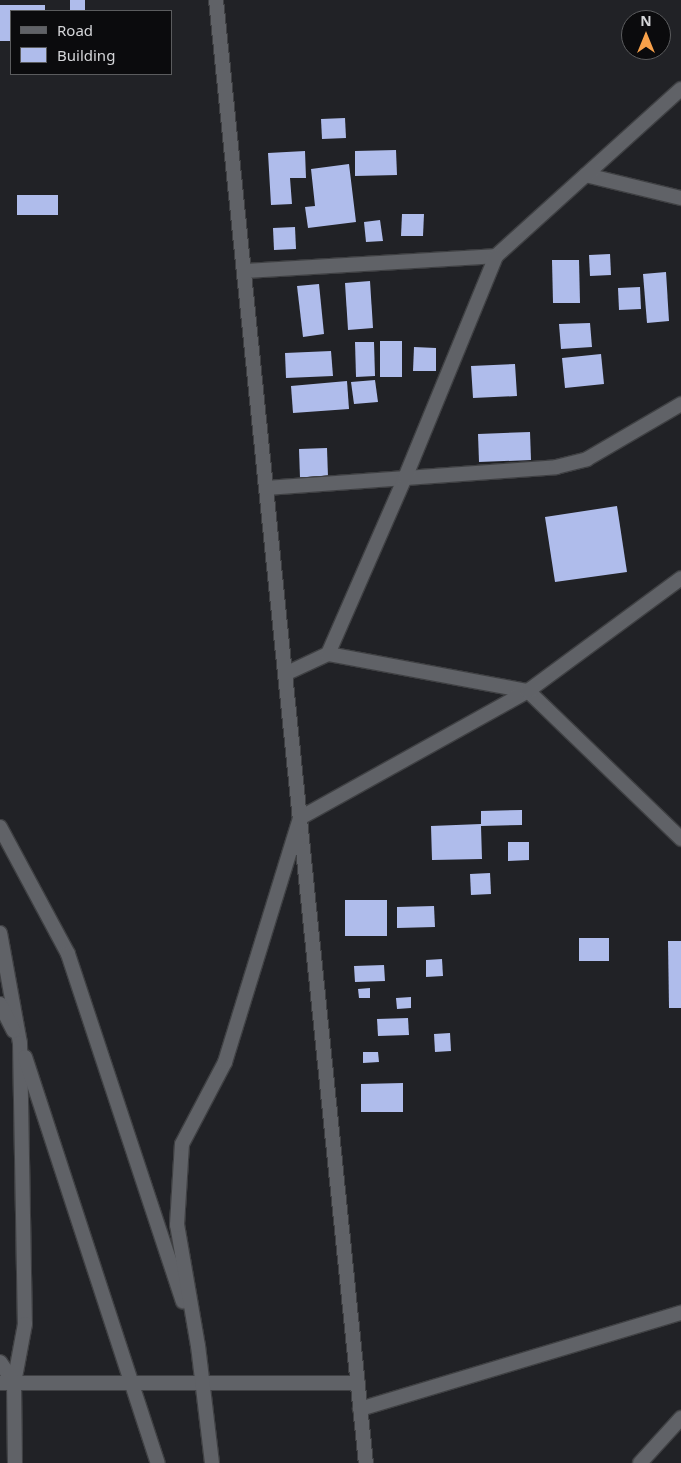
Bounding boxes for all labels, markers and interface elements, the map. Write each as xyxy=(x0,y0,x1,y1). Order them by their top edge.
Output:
legend xyxy=(10,10,172,75)
north arrow xyxy=(621,10,671,60)
text: N xyxy=(640,11,652,30)
text: Road xyxy=(57,20,93,40)
text: Building xyxy=(57,45,115,65)

